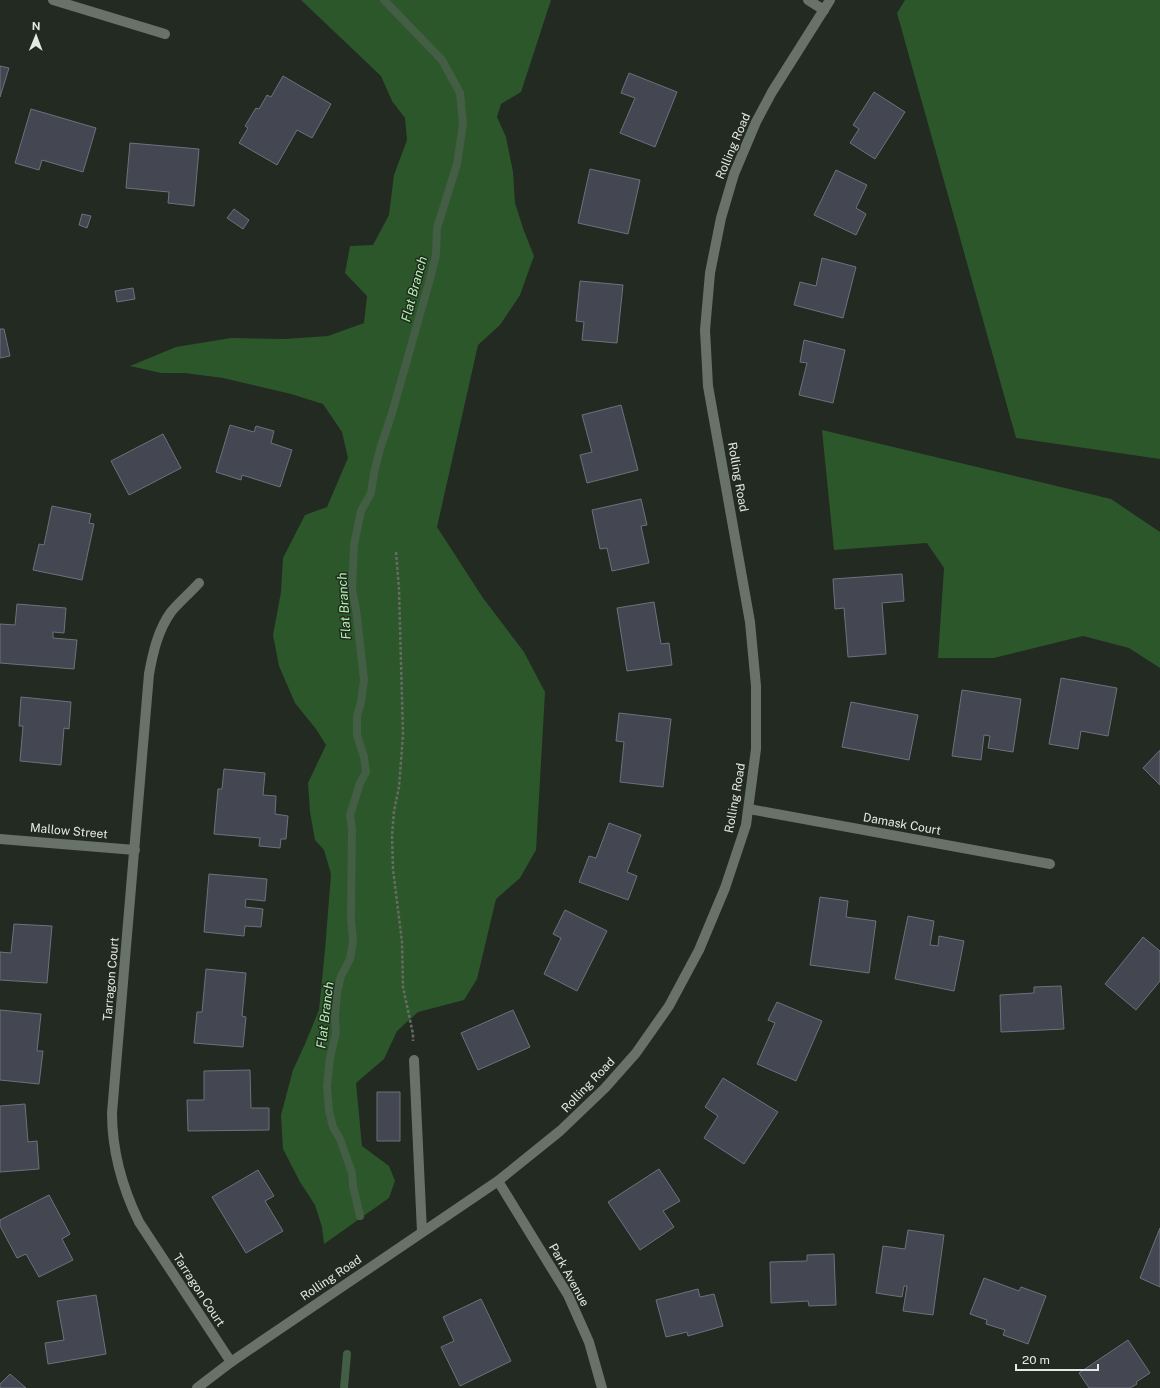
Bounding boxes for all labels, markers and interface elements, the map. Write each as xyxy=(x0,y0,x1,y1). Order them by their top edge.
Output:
north arrow xyxy=(16,16,56,56)
text: N xyxy=(32,20,41,32)
street label: Rolling Road xyxy=(713,111,753,181)
water label: Flat Branch xyxy=(398,255,430,323)
street label: Rolling Road xyxy=(725,441,751,513)
water label: Flat Branch xyxy=(334,572,354,640)
street label: Rolling Road xyxy=(722,762,748,834)
street label: Damask Court xyxy=(862,810,942,838)
street label: Mallow Street xyxy=(30,821,109,841)
street label: Tarragon Court xyxy=(100,936,122,1021)
water label: Flat Branch xyxy=(313,981,337,1049)
street label: Rolling Road xyxy=(558,1055,618,1115)
street label: Park Avenue xyxy=(546,1241,592,1309)
street label: Tarragon Court xyxy=(170,1251,228,1329)
street label: Rolling Road xyxy=(298,1252,364,1304)
scale bar xyxy=(1016,1346,1098,1372)
text: 20 m xyxy=(1022,1353,1050,1367)

